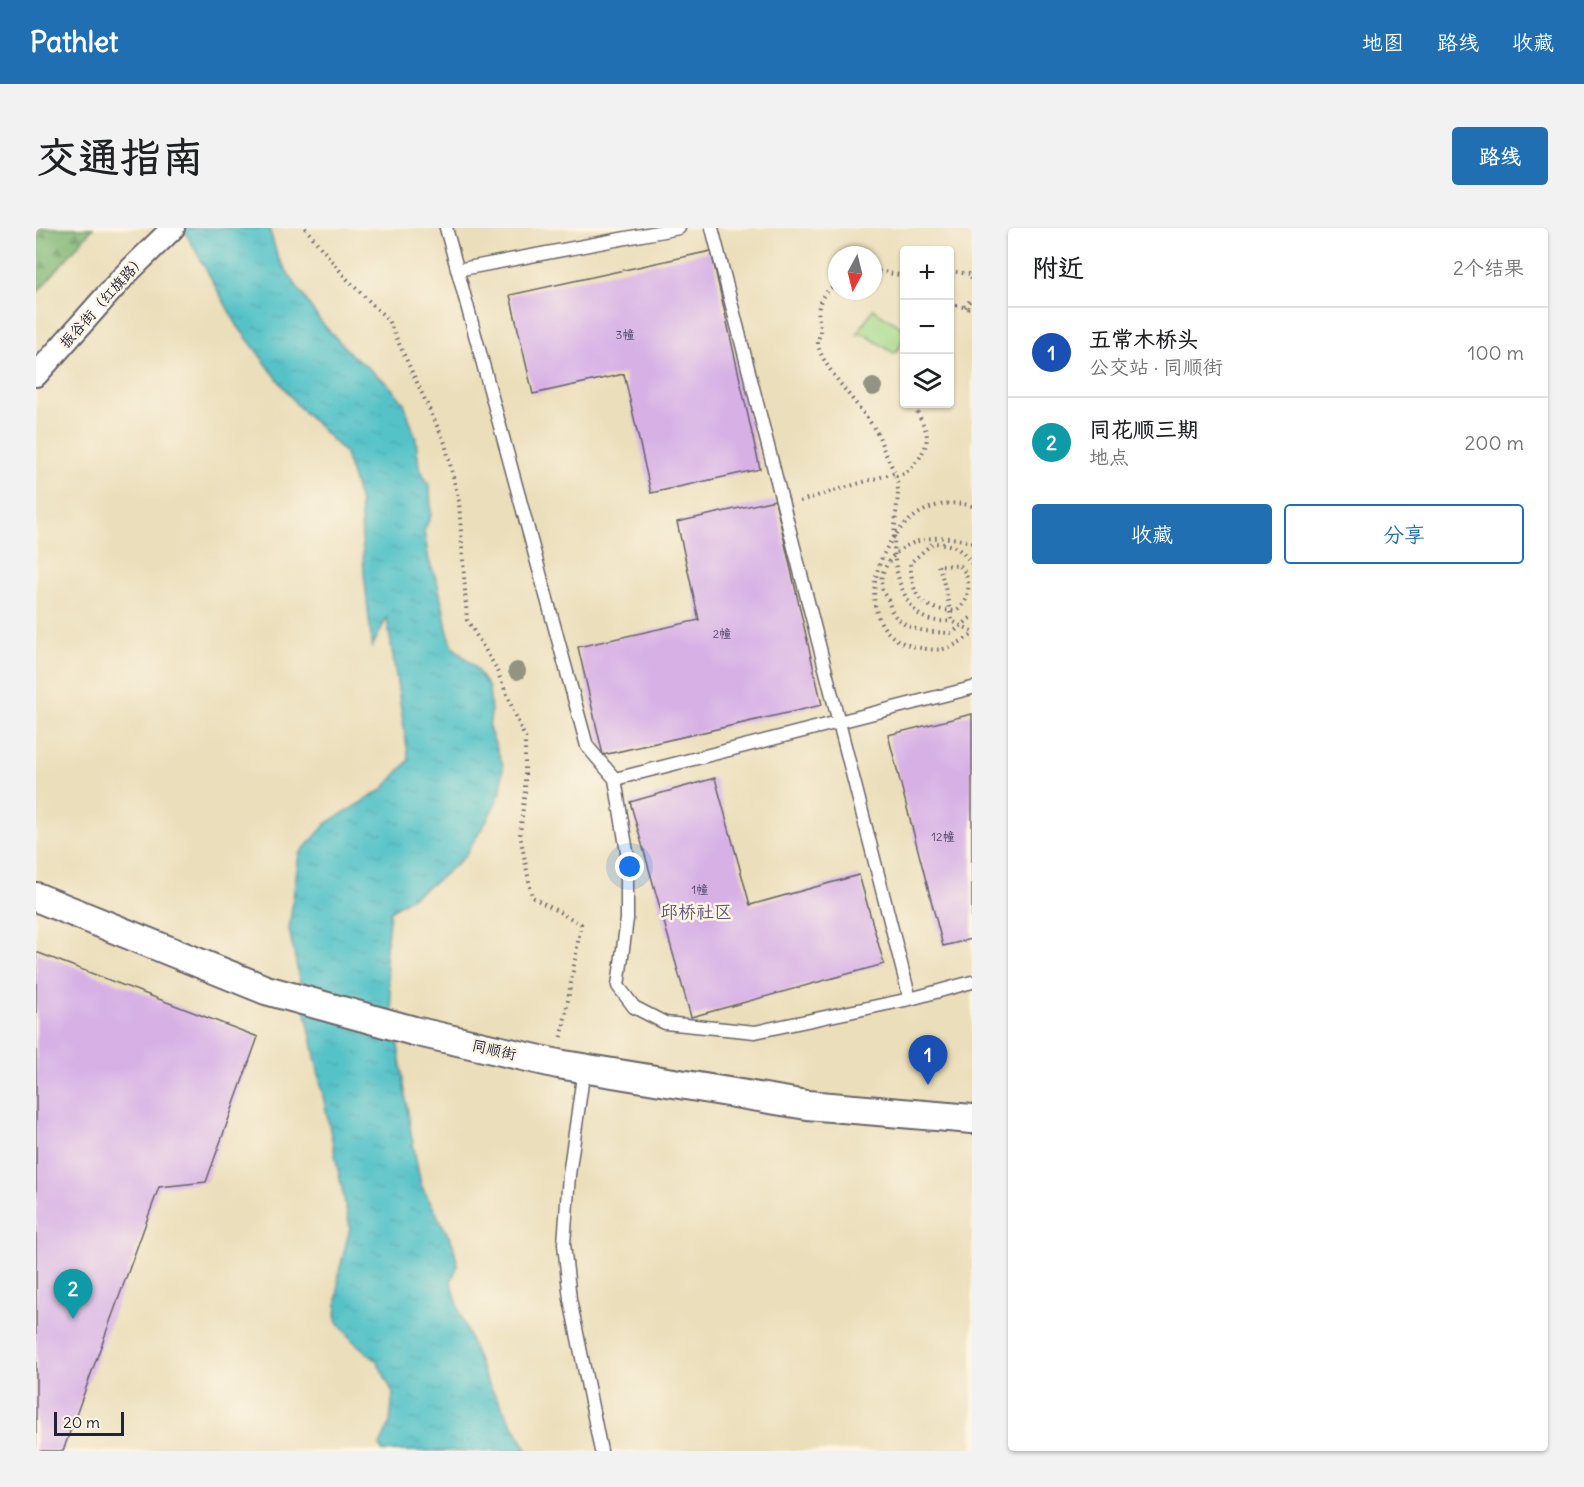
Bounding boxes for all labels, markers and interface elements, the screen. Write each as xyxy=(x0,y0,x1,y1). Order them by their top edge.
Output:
text: Pathlet xyxy=(30,24,119,60)
text: 地图 xyxy=(1362,29,1404,56)
text: 路线 xyxy=(1437,29,1479,56)
text: 收藏 xyxy=(1512,29,1554,56)
button: 路线 xyxy=(1452,127,1548,185)
text: 交通指南 xyxy=(36,131,204,183)
north arrow xyxy=(828,246,882,300)
map controls xyxy=(900,246,954,408)
button: + xyxy=(900,246,954,300)
street label: 振谷街（红旗路） xyxy=(55,250,150,352)
text: 附近 xyxy=(1032,251,1084,284)
text: 2个结果 xyxy=(1453,255,1524,280)
button: − xyxy=(900,300,954,354)
text: 五常木桥头 xyxy=(1089,325,1199,353)
house number: 3幢 xyxy=(616,327,634,342)
text: 1 xyxy=(1048,340,1055,365)
text: 100 m xyxy=(1467,340,1524,365)
button: layers xyxy=(900,354,954,408)
text: 公交站 · 同顺街 xyxy=(1089,354,1223,379)
text: 同花顺三期 xyxy=(1089,415,1199,443)
text: 2 xyxy=(1046,430,1057,455)
text: 200 m xyxy=(1464,430,1524,455)
text: 地点 xyxy=(1089,444,1129,469)
button: 收藏 xyxy=(1032,504,1272,564)
button: 分享 xyxy=(1284,504,1524,564)
house number: 2幢 xyxy=(713,626,731,641)
house number: 12幢 xyxy=(931,829,955,844)
your location xyxy=(615,852,644,881)
house number: 1幢 xyxy=(692,882,708,897)
district label: 邱桥社区 xyxy=(660,900,732,923)
street label: 同顺街 xyxy=(470,1035,518,1064)
pin: 1 xyxy=(908,1036,948,1085)
pin: 2 xyxy=(54,1270,93,1319)
scale bar xyxy=(54,1409,124,1436)
text: 20 m xyxy=(63,1412,100,1432)

